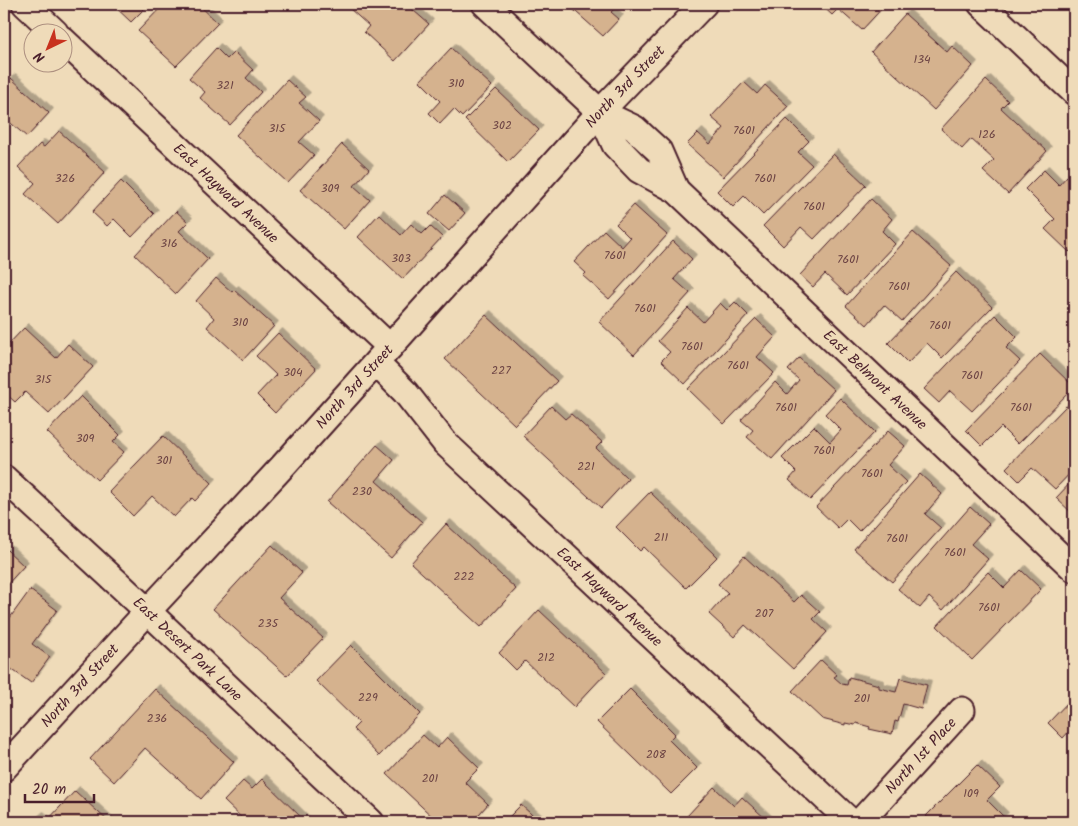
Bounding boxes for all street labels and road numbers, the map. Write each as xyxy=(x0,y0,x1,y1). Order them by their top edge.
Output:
street label: North 3rd Street xyxy=(580,40,671,134)
street label: East Hayward Avenue xyxy=(167,138,284,250)
street label: East Belmont Avenue xyxy=(817,325,932,436)
street label: North 3rd Street xyxy=(310,339,400,435)
street label: East Hayward Avenue xyxy=(550,542,668,653)
street label: East Desert Park Lane xyxy=(127,592,248,708)
street label: North 3rd Street xyxy=(35,638,126,734)
street label: North 1st Place xyxy=(880,712,963,800)

